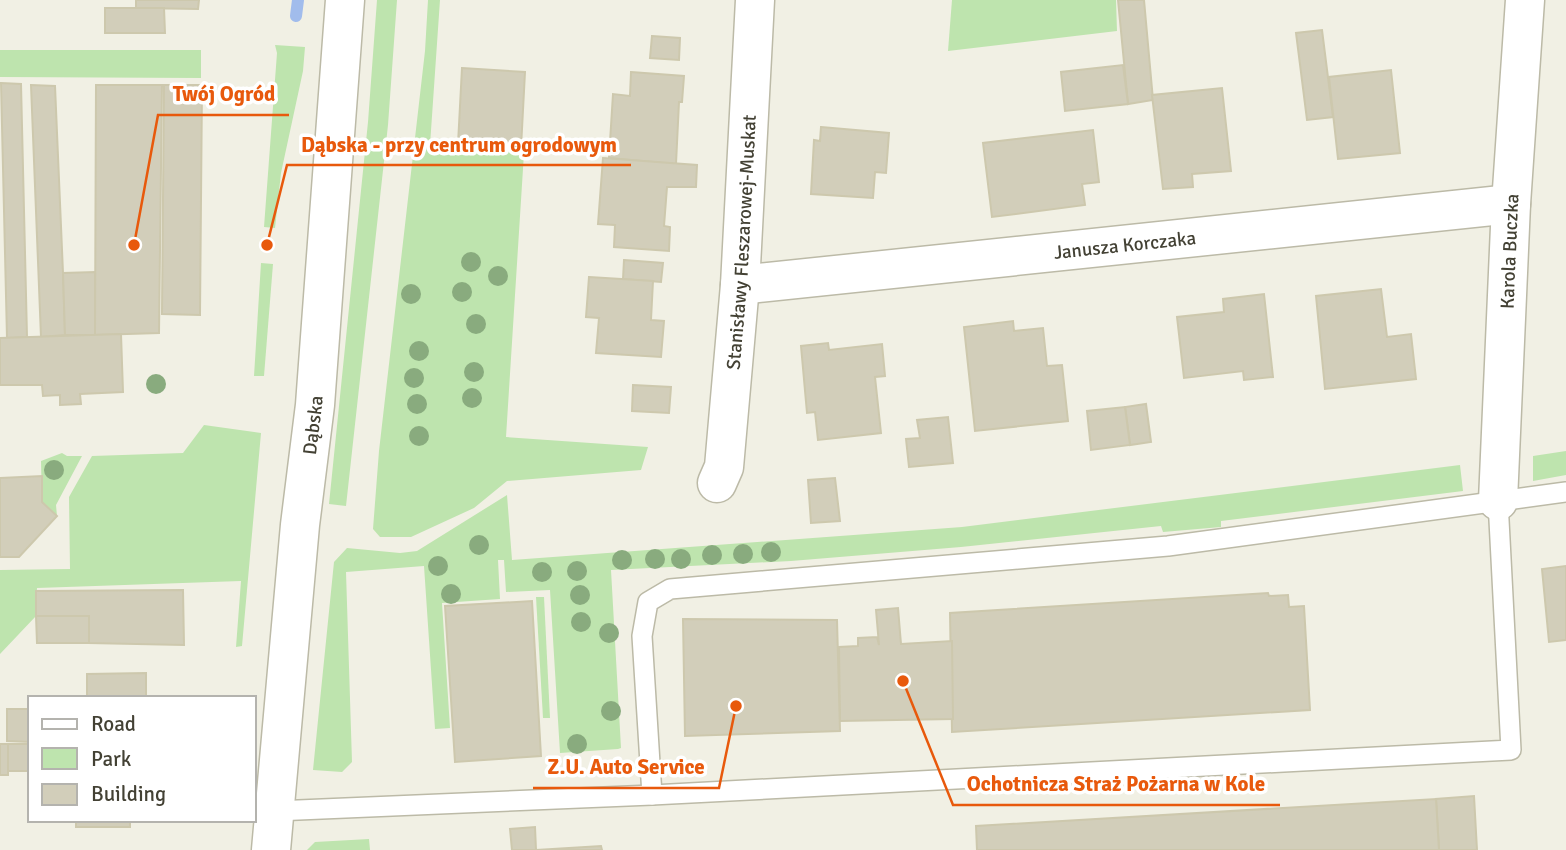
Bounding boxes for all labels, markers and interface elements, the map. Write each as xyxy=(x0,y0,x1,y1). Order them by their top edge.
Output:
callout: Twój Ogród xyxy=(158,73,289,115)
text: Twój Ogród xyxy=(173,81,275,107)
street label: Stanisławy Fleszarowej-Muskat xyxy=(722,114,762,371)
callout: Dąbska - przy centrum ogrodowym xyxy=(287,123,631,165)
text: Dąbska - przy centrum ogrodowym xyxy=(301,132,617,158)
street label: Karola Buczka xyxy=(1495,193,1525,309)
street label: Janusza Korczaka xyxy=(1053,226,1197,265)
street label: Dąbska xyxy=(298,395,329,456)
legend xyxy=(28,696,256,822)
text: Road xyxy=(91,711,136,737)
text: Park xyxy=(91,746,132,772)
callout: Z.U. Auto Service xyxy=(533,746,719,788)
text: Z.U. Auto Service xyxy=(547,754,705,780)
callout: Ochotnicza Straż Pożarna w Kole xyxy=(953,763,1280,805)
text: Ochotnicza Straż Pożarna w Kole xyxy=(967,771,1265,797)
text: Building xyxy=(91,781,166,807)

